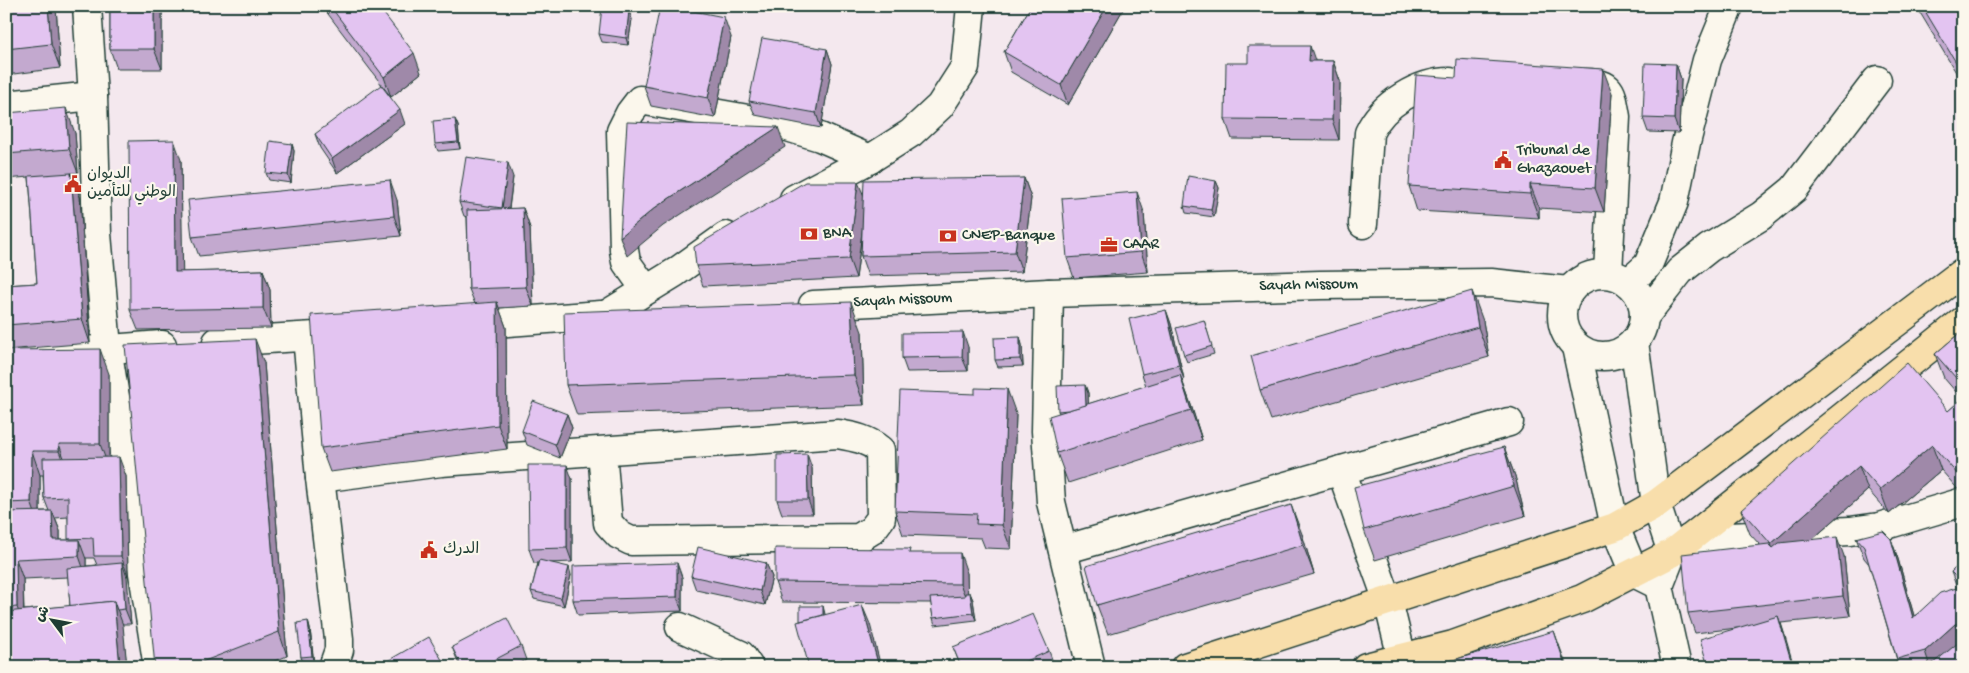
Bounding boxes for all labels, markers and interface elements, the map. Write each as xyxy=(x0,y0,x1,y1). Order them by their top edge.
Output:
place label: Tribunal de Ghazaouet xyxy=(1516,142,1593,179)
public building icon: Tribunal de Ghazaouet xyxy=(1493,150,1513,170)
place label: الديوان الوطني للتأمين xyxy=(87,166,176,205)
public building icon: الديوان الوطني للتأمين xyxy=(63,174,83,194)
bank icon: BNA xyxy=(799,224,819,244)
place label: BNA xyxy=(822,225,853,244)
bank icon: CNEP-Banque xyxy=(938,226,958,246)
place label: CNEP-Banque xyxy=(962,227,1056,246)
office icon: CAAR xyxy=(1099,235,1119,255)
place label: CAAR xyxy=(1123,236,1160,255)
street label: Sayah Missoum xyxy=(1259,275,1359,296)
street label: Sayah Missoum xyxy=(853,288,953,312)
public building icon: الدرك xyxy=(419,540,439,560)
place label: الدرك xyxy=(443,541,479,560)
north arrow xyxy=(28,596,78,646)
text: ش xyxy=(32,603,54,625)

